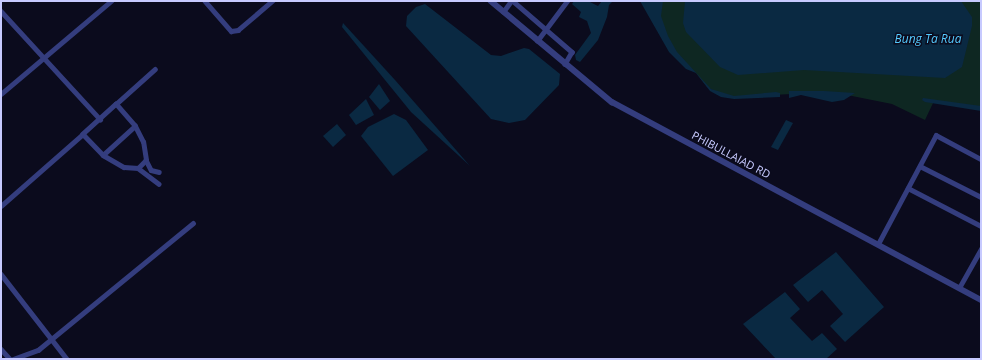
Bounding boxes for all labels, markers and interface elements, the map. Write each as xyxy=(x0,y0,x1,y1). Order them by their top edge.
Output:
water label: Bung Ta Rua xyxy=(895,32,961,46)
street label: PHIBULLAIAD RD xyxy=(689,129,773,181)

